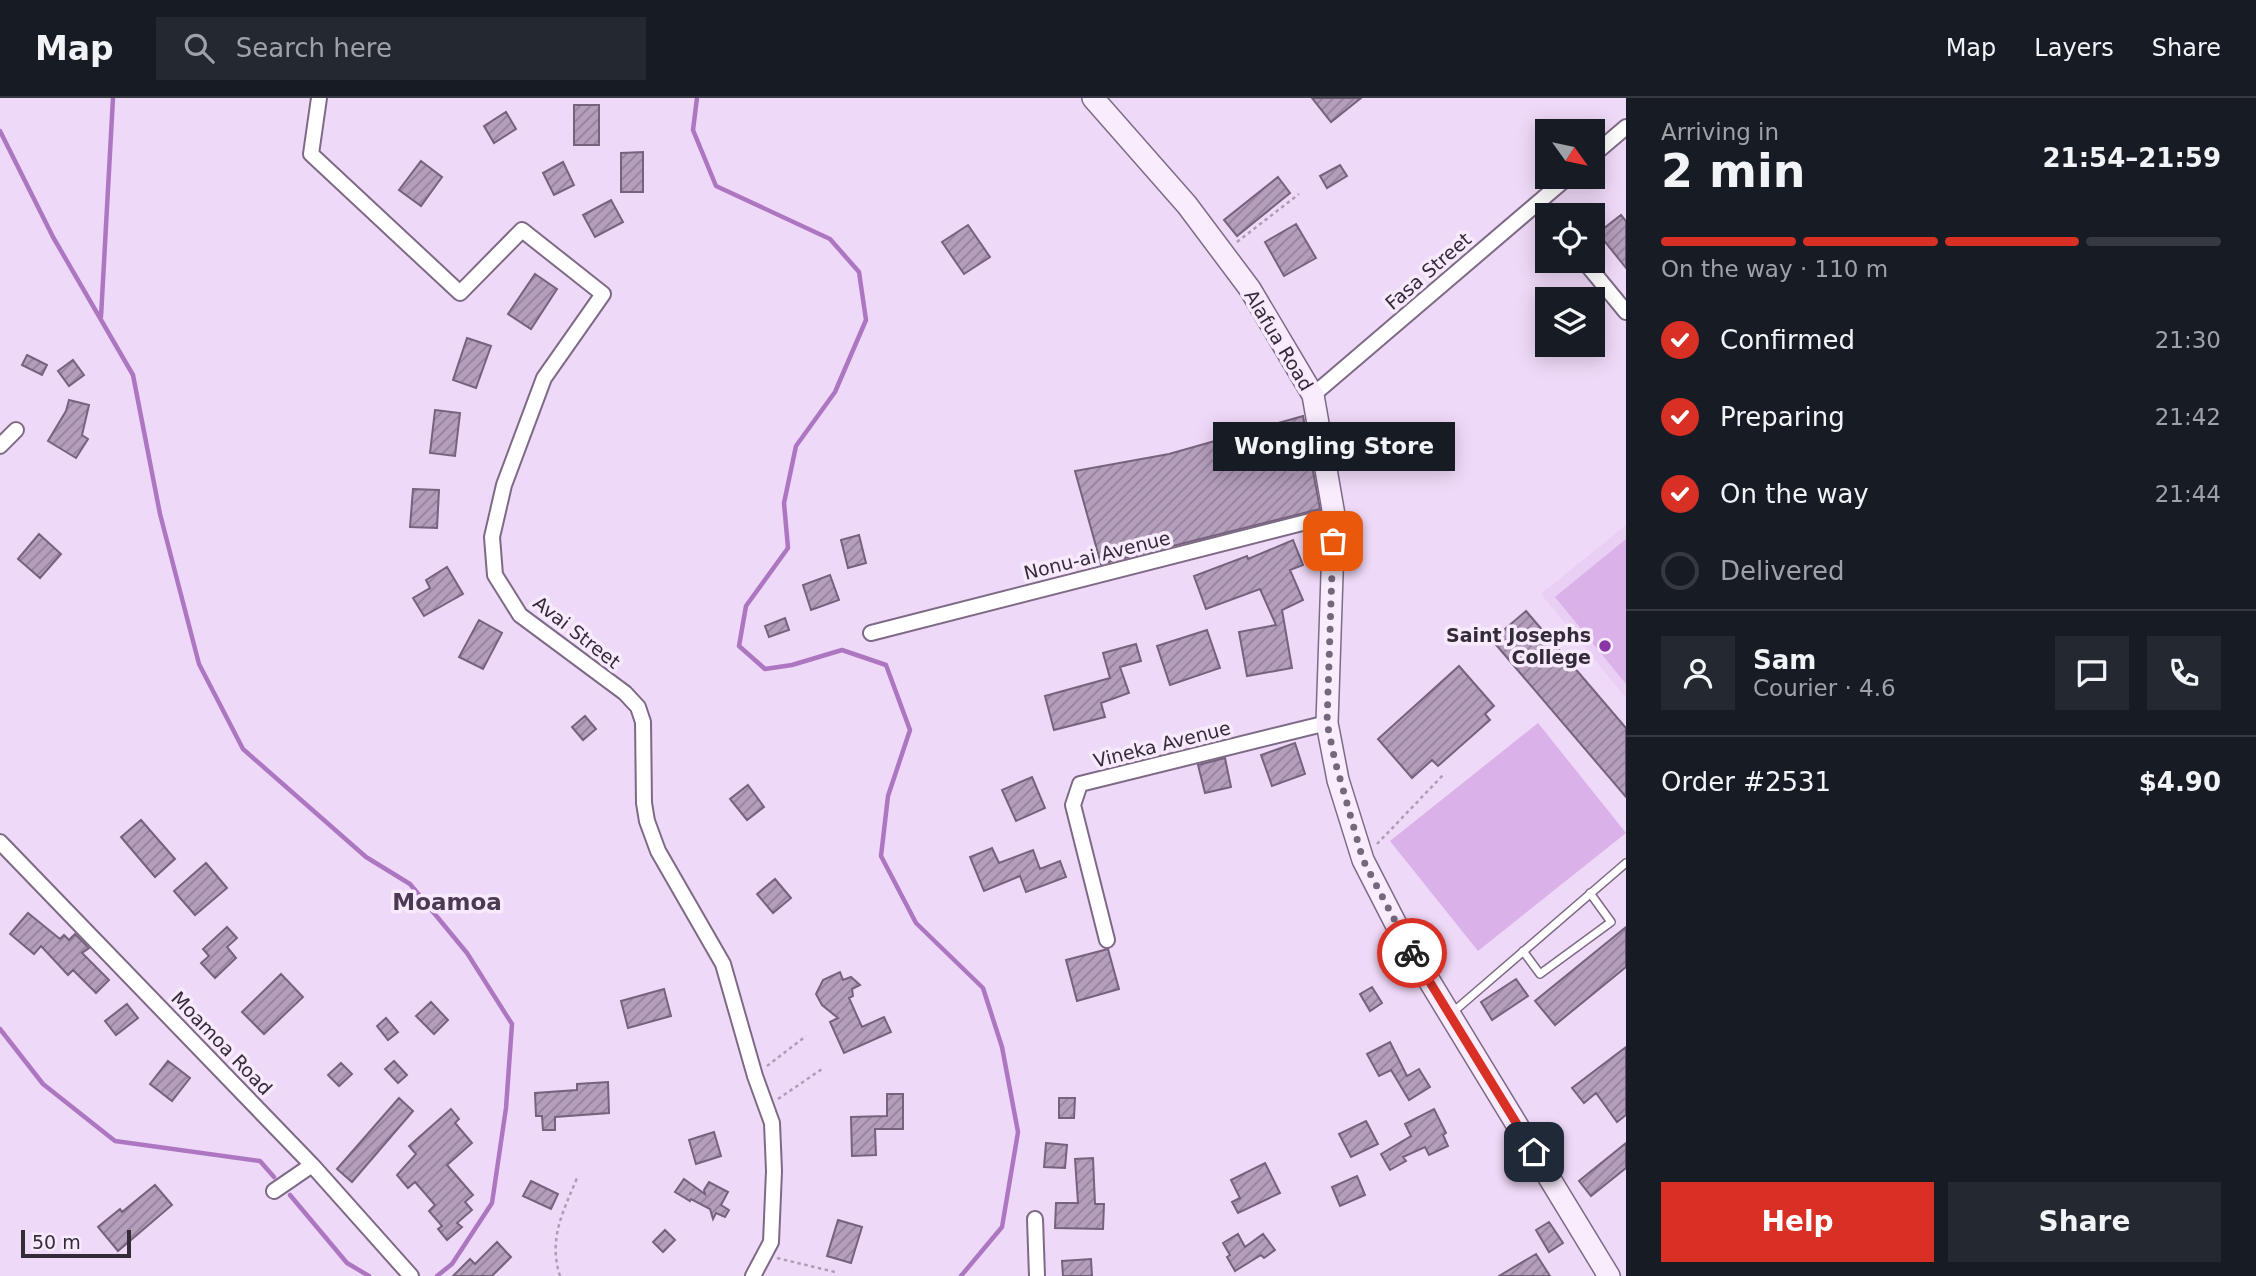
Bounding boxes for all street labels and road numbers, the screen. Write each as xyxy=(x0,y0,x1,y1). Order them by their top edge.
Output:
street label: Fasa Street xyxy=(1381,228,1475,314)
street label: Alafua Road xyxy=(1240,285,1318,395)
street label: Nonu-ai Avenue xyxy=(1021,526,1173,584)
street label: Avai Street xyxy=(529,591,625,673)
street label: Vineka Avenue xyxy=(1091,716,1233,772)
street label: Moamoa Road xyxy=(167,987,277,1099)

